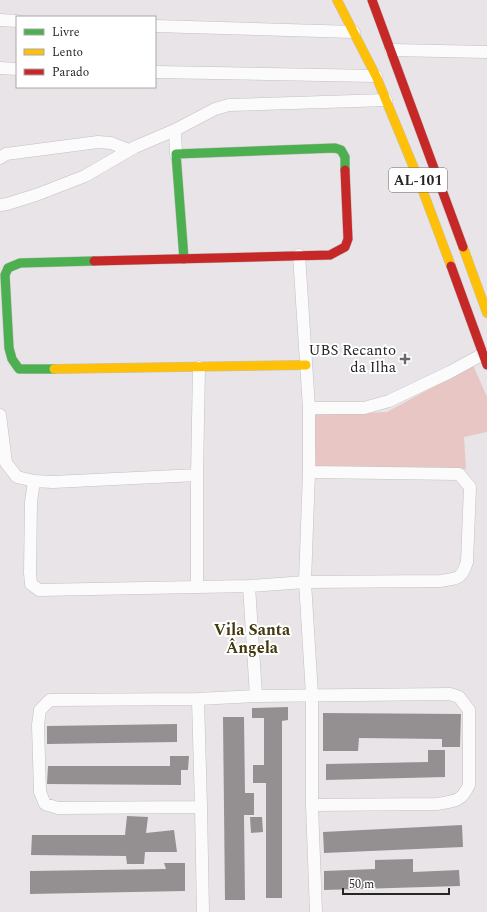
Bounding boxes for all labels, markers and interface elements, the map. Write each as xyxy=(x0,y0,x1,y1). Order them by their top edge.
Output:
legend xyxy=(16,16,156,88)
text: Livre xyxy=(52,23,80,42)
text: Lento xyxy=(52,43,83,62)
text: Parado xyxy=(52,63,89,82)
road number: AL-101 xyxy=(389,168,447,192)
place label: UBS Recanto da Ilha xyxy=(308,339,397,379)
marker: UBS Recanto da Ilha xyxy=(399,353,411,365)
district label: Vila Santa Ângela xyxy=(214,618,291,660)
scale bar xyxy=(343,870,449,896)
text: 50 m xyxy=(349,875,374,894)

